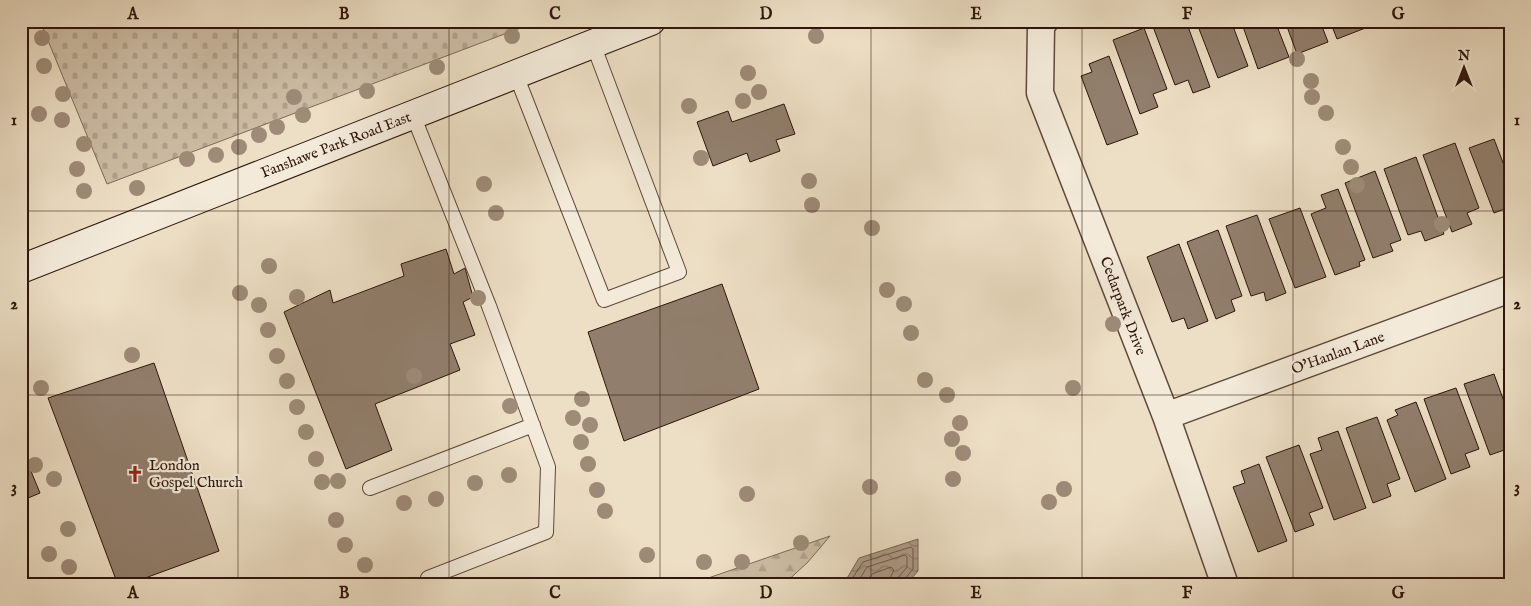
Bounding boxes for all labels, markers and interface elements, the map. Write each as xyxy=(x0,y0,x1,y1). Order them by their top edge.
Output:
text: A xyxy=(127,5,140,25)
text: B xyxy=(339,5,350,25)
text: C xyxy=(549,5,561,25)
text: D xyxy=(760,5,773,25)
text: E xyxy=(970,5,982,25)
text: F xyxy=(1182,5,1193,25)
text: G xyxy=(1392,5,1405,25)
north arrow xyxy=(1438,42,1488,92)
text: N xyxy=(1457,47,1470,65)
street label: Fanshawe Park Road East xyxy=(258,108,414,182)
text: 1 xyxy=(11,111,17,131)
text: 1 xyxy=(1514,111,1520,131)
street label: Cedarpark Drive xyxy=(1096,254,1151,358)
text: 2 xyxy=(10,295,18,315)
text: 2 xyxy=(1513,295,1521,315)
street label: O'Hanlan Lane xyxy=(1289,327,1387,379)
place label: London Gospel Church xyxy=(149,456,243,492)
church icon: London Gospel Church xyxy=(125,464,145,484)
text: 3 xyxy=(11,478,17,498)
text: 3 xyxy=(1514,478,1520,498)
text: A xyxy=(127,584,140,604)
text: B xyxy=(339,584,350,604)
text: C xyxy=(549,584,561,604)
text: D xyxy=(760,584,773,604)
text: E xyxy=(970,584,982,604)
text: F xyxy=(1182,584,1193,604)
text: G xyxy=(1392,584,1405,604)

